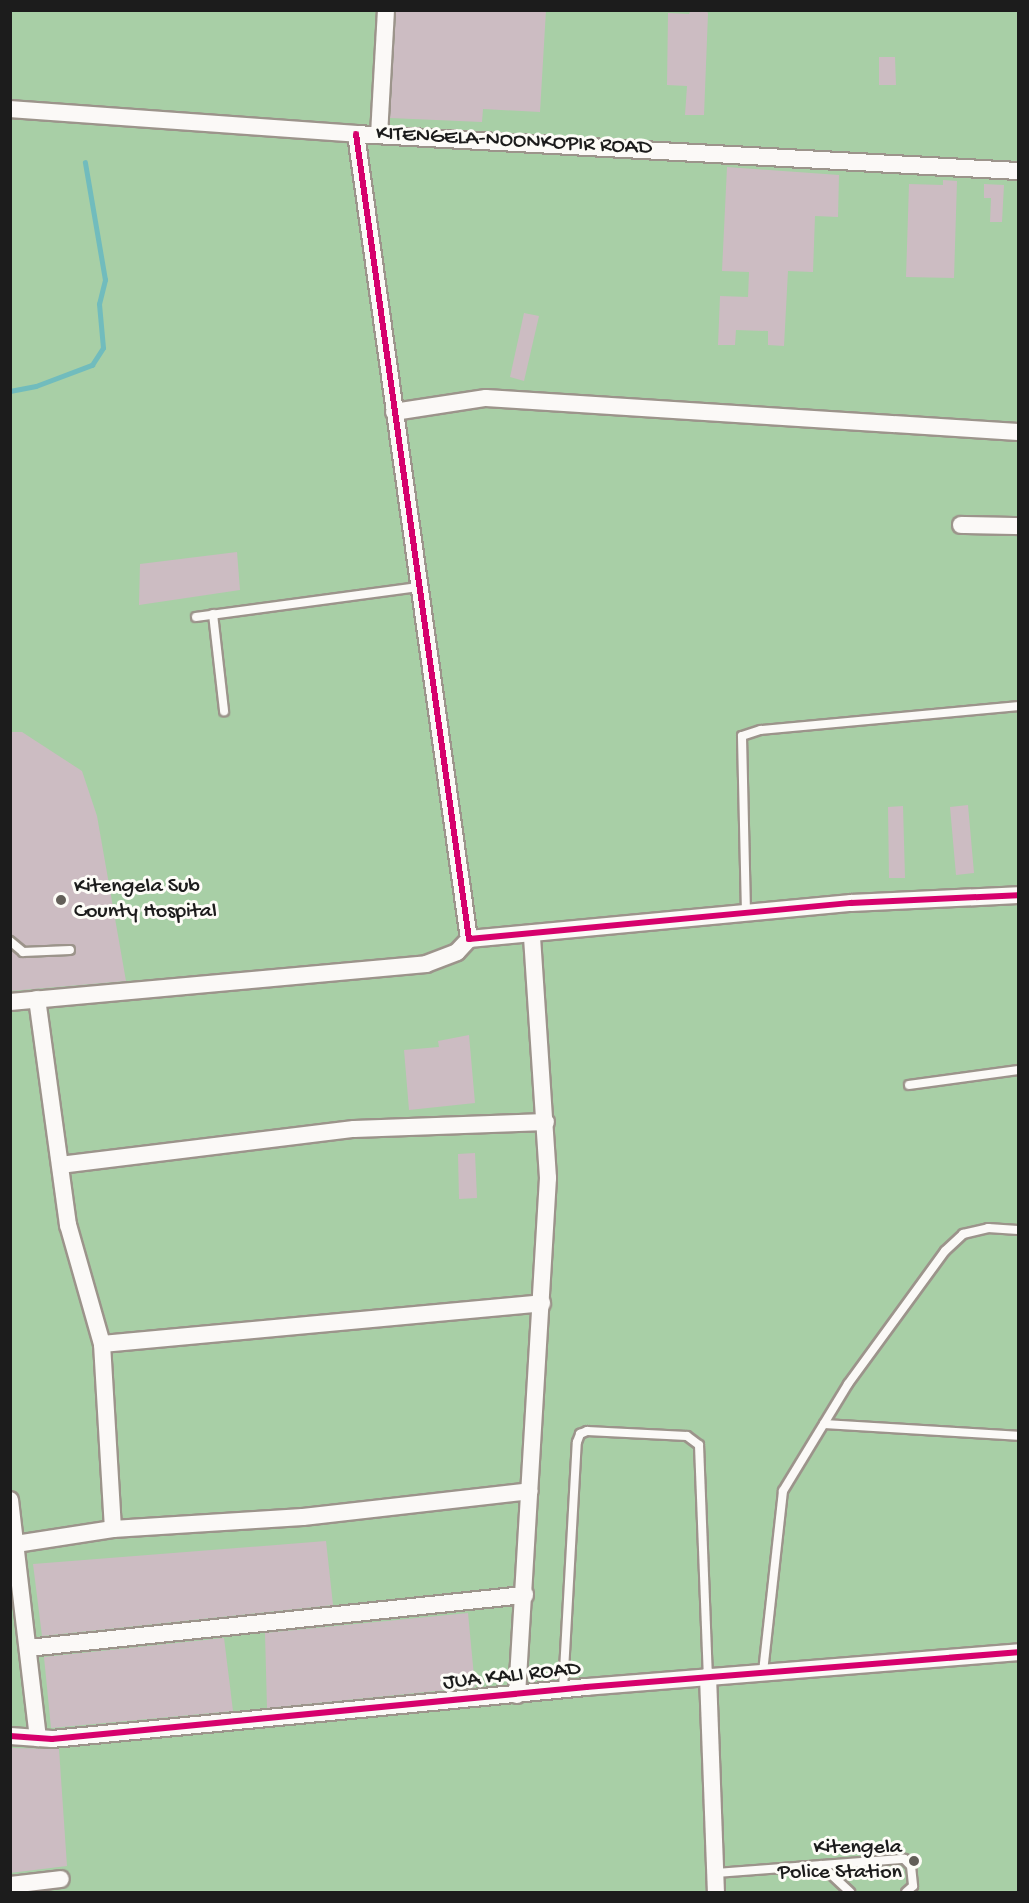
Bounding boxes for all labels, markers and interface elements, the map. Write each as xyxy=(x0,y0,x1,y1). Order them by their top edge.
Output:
street label: KITENGELA-NOONKOPIR ROAD xyxy=(375,122,653,162)
place label: Kitengela Sub County Hospital xyxy=(74,874,217,926)
marker: Kitengela Sub County Hospital xyxy=(52,891,70,909)
street label: JUA KALI ROAD xyxy=(442,1657,582,1697)
place label: Kitengela Police Station xyxy=(778,1835,902,1886)
marker: Kitengela Police Station xyxy=(907,1854,921,1868)

